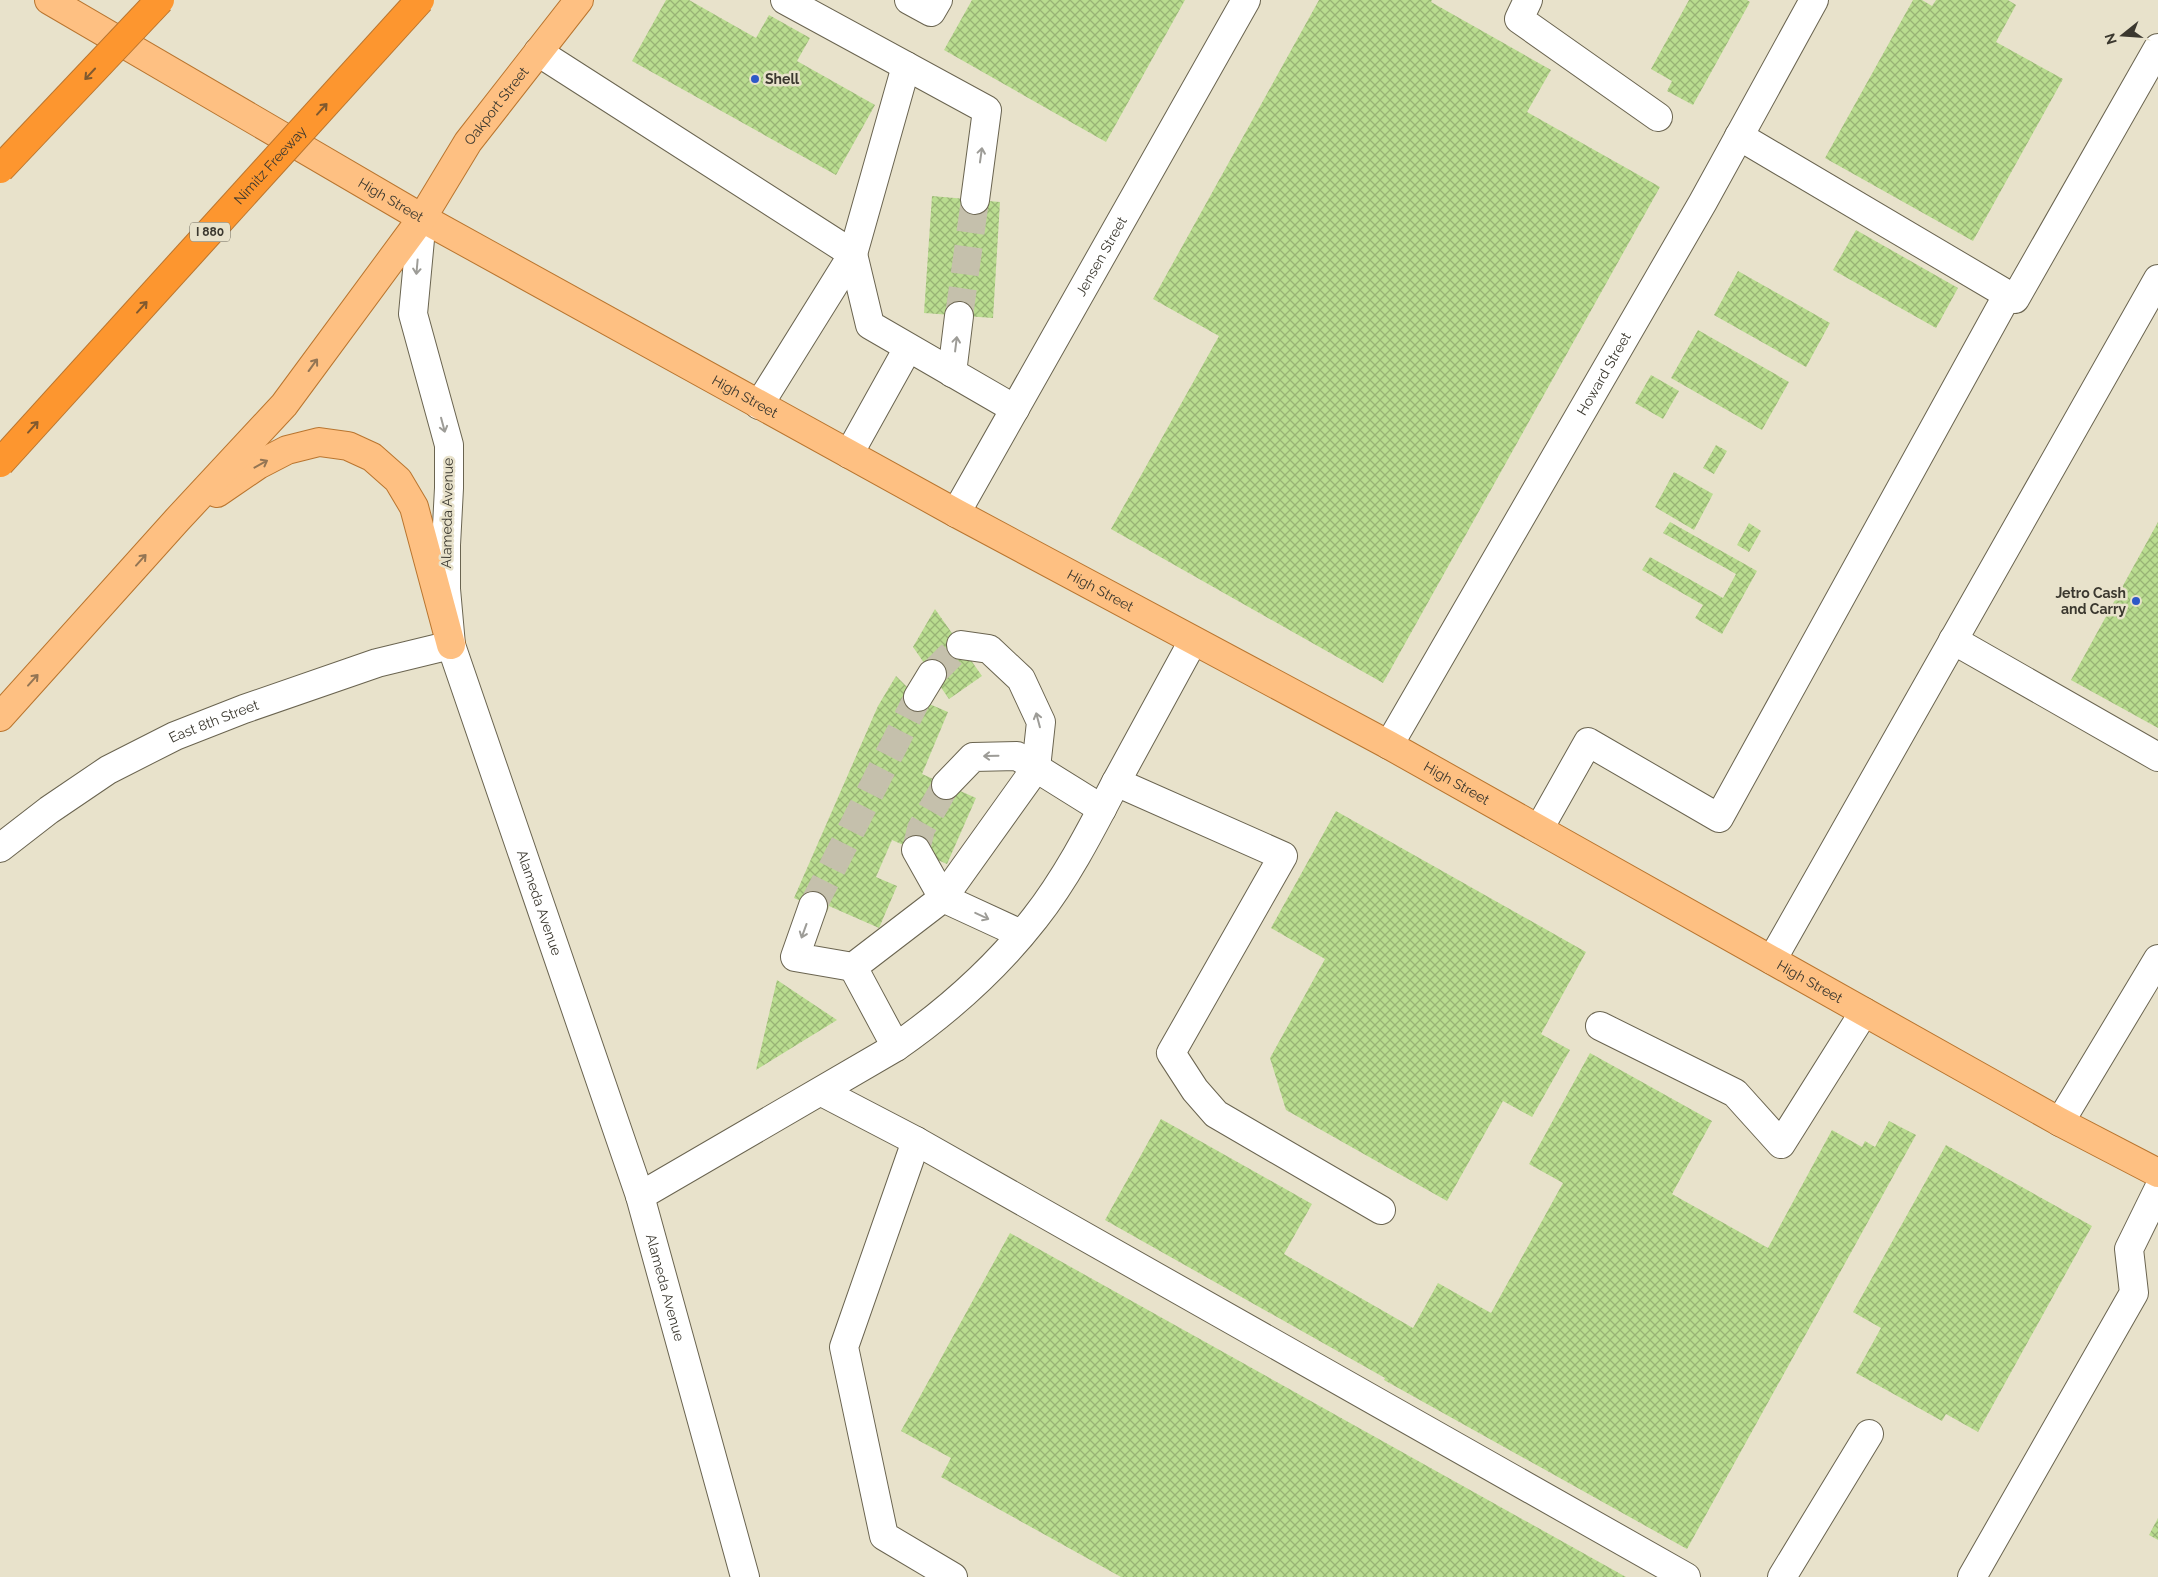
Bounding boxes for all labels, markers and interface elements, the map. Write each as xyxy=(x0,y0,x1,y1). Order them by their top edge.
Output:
north arrow xyxy=(2098,10,2148,60)
text: N xyxy=(2101,31,2120,46)
street label: Oakport Street xyxy=(461,63,532,148)
one-way arrow xyxy=(84,67,96,80)
place label: Shell xyxy=(765,71,800,87)
marker: Shell xyxy=(749,73,761,85)
one-way arrow xyxy=(316,102,327,115)
street label: Nimitz Freeway xyxy=(231,123,310,208)
one-way arrow xyxy=(976,147,986,163)
street label: High Street xyxy=(355,175,427,225)
street label: Jensen Street xyxy=(1072,213,1130,299)
road number: I 880 xyxy=(190,222,230,242)
one-way arrow xyxy=(413,259,422,275)
one-way arrow xyxy=(136,300,148,313)
street label: Howard Street xyxy=(1574,329,1634,418)
one-way arrow xyxy=(951,337,961,353)
one-way arrow xyxy=(308,358,318,372)
street label: High Street xyxy=(709,372,781,421)
one-way arrow xyxy=(439,417,449,433)
one-way arrow xyxy=(27,421,39,434)
street label: Alameda Avenue xyxy=(438,458,456,568)
one-way arrow xyxy=(253,459,268,469)
one-way arrow xyxy=(135,553,147,566)
street label: High Street xyxy=(1065,566,1137,615)
place label: Jetro Cash and Carry xyxy=(2055,585,2126,617)
marker: Jetro Cash and Carry xyxy=(2130,595,2142,607)
one-way arrow xyxy=(27,674,38,687)
street label: East 8th Street xyxy=(166,696,261,746)
one-way arrow xyxy=(1033,712,1042,728)
one-way arrow xyxy=(983,752,999,761)
street label: High Street xyxy=(1421,758,1493,808)
street label: Alameda Avenue xyxy=(514,848,565,958)
one-way arrow xyxy=(974,912,989,922)
one-way arrow xyxy=(799,923,808,939)
street label: High Street xyxy=(1774,957,1846,1006)
street label: Alameda Avenue xyxy=(643,1232,688,1343)

